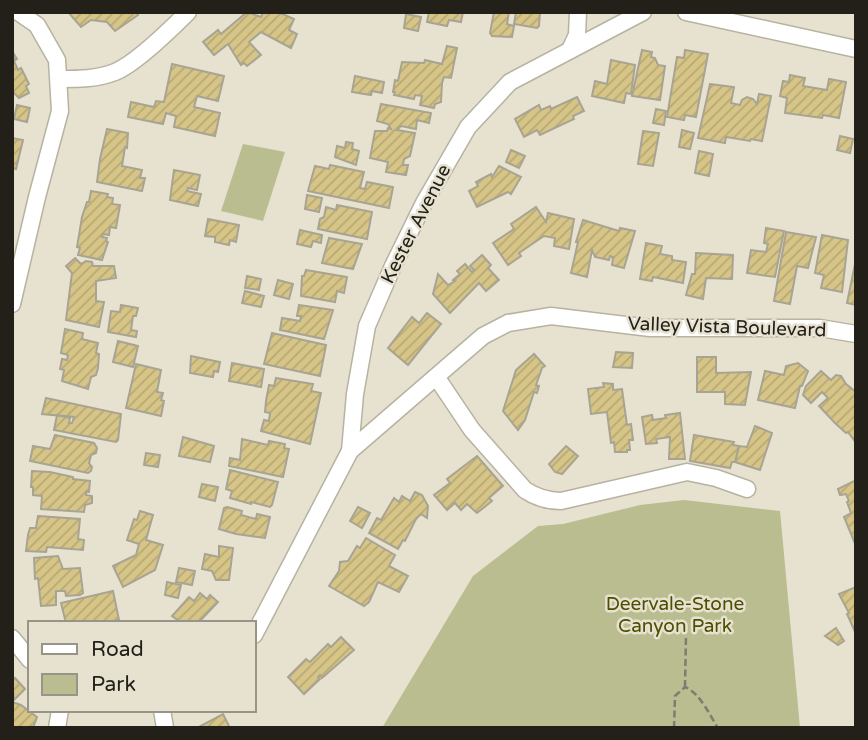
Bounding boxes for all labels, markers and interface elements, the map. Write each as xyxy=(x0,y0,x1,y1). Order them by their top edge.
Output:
street label: Kester Avenue xyxy=(377,161,455,287)
street label: Valley Vista Boulevard xyxy=(627,313,827,341)
park label: Deervale-Stone Canyon Park xyxy=(606,593,744,637)
legend xyxy=(28,621,256,712)
text: Road xyxy=(91,637,144,662)
text: Park xyxy=(91,672,136,697)

